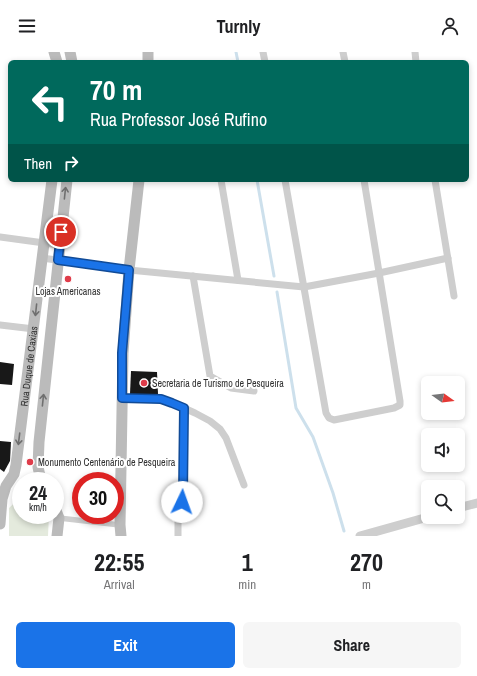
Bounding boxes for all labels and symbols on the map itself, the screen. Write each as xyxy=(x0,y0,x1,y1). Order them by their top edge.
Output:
one-way arrow xyxy=(61,187,69,200)
pin xyxy=(44,215,78,249)
marker: Lojas Americanas xyxy=(63,274,73,284)
place label: Lojas Americanas xyxy=(35,285,101,298)
one-way arrow xyxy=(32,303,39,316)
street label: Rua Duque de Caxias xyxy=(17,325,40,407)
north arrow xyxy=(421,376,465,420)
place label: Secretaria de Turismo de Pesqueira xyxy=(152,377,284,390)
marker: Secretaria de Turismo de Pesqueira xyxy=(139,378,149,388)
one-way arrow xyxy=(39,394,47,407)
one-way arrow xyxy=(15,432,23,445)
place label: Monumento Centenário de Pesqueira xyxy=(38,456,176,469)
marker: Monumento Centenário de Pesqueira xyxy=(25,457,35,467)
speed limit sign: 30 xyxy=(72,472,124,524)
position arrow xyxy=(161,481,203,523)

